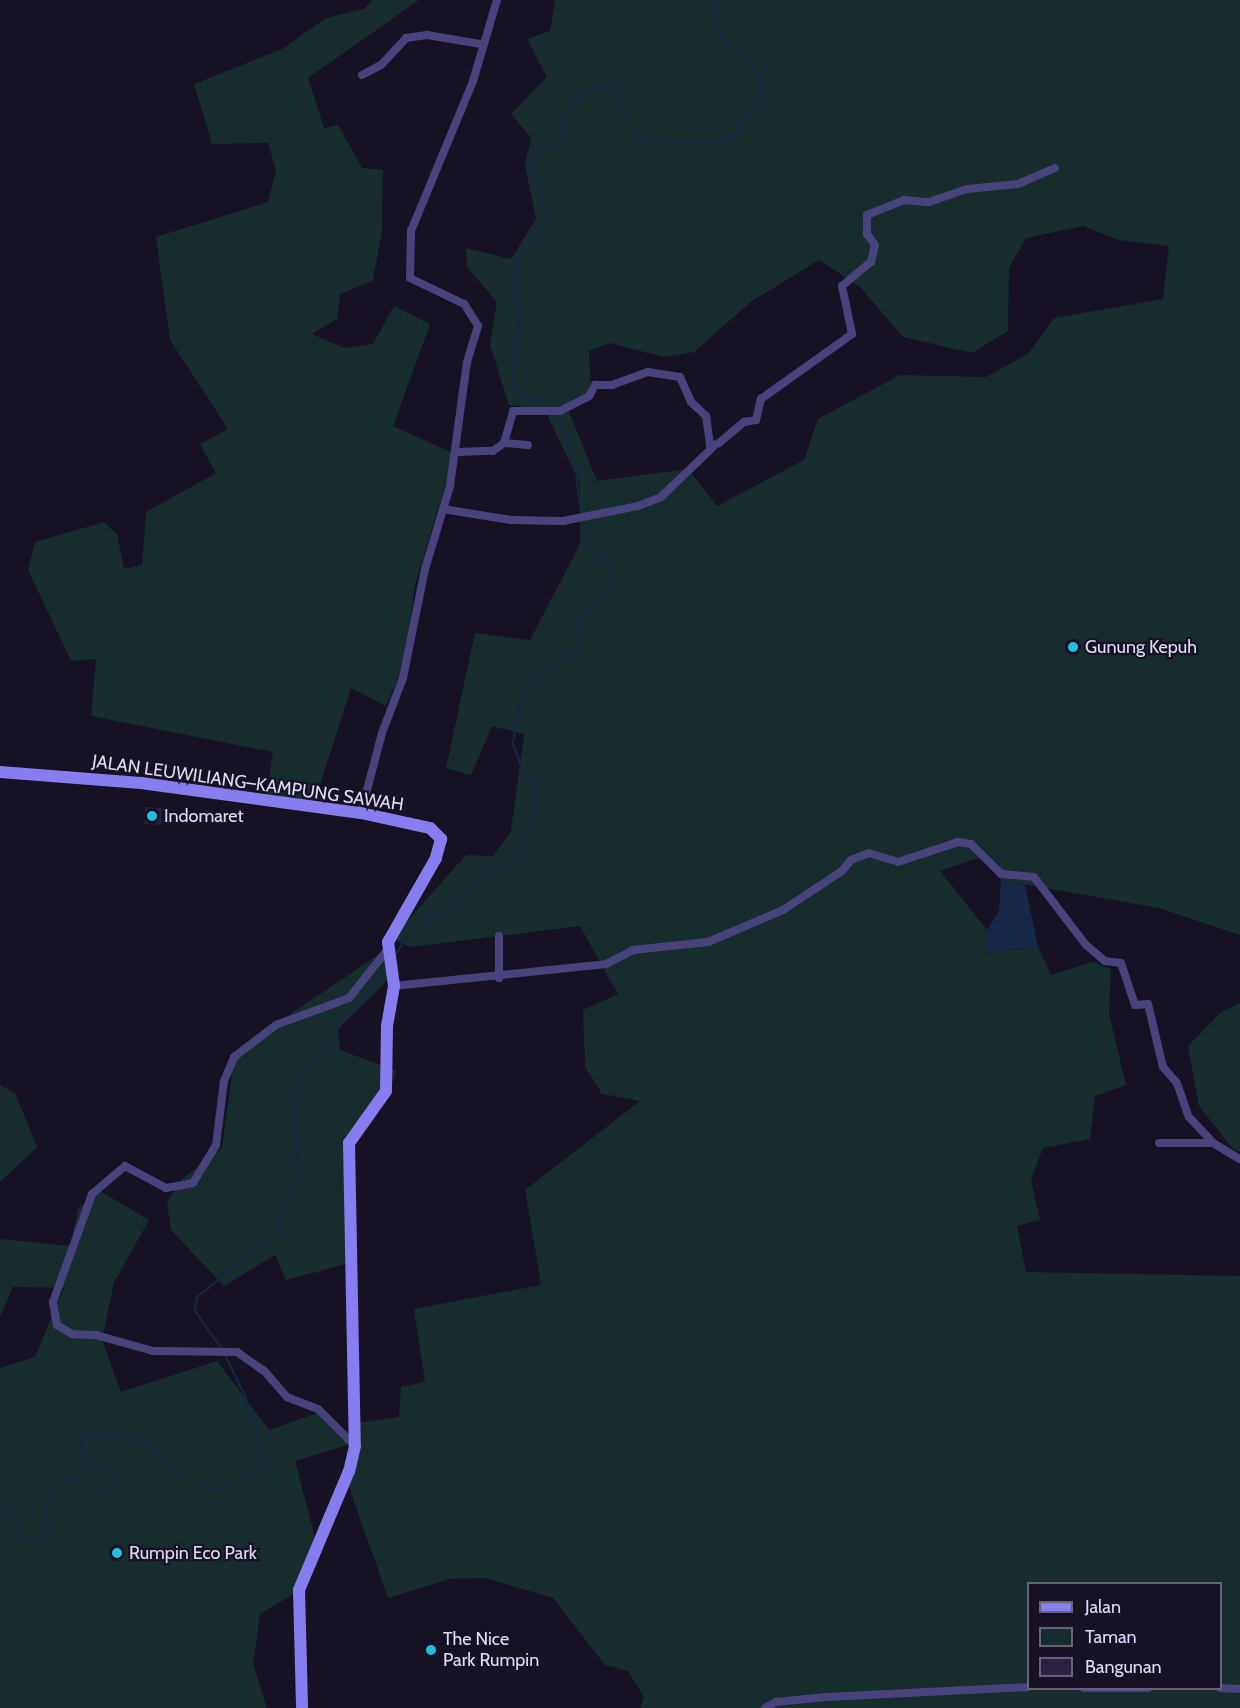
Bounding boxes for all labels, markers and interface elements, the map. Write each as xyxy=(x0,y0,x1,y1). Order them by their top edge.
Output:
place label: Gunung Kepuh xyxy=(1085,636,1197,658)
marker: Gunung Kepuh xyxy=(1066,640,1080,654)
street label: JALAN LEUWILIANG–KAMPUNG SAWAH xyxy=(91,750,405,816)
place label: Indomaret xyxy=(164,805,244,827)
marker: Indomaret xyxy=(145,809,159,823)
place label: Rumpin Eco Park xyxy=(129,1542,257,1564)
marker: Rumpin Eco Park xyxy=(110,1546,124,1560)
legend xyxy=(1027,1582,1222,1690)
text: Jalan xyxy=(1085,1596,1121,1618)
text: Taman xyxy=(1085,1626,1137,1648)
place label: The Nice Park Rumpin xyxy=(443,1629,539,1672)
marker: The Nice Park Rumpin xyxy=(424,1643,438,1657)
text: Bangunan xyxy=(1085,1656,1162,1678)

